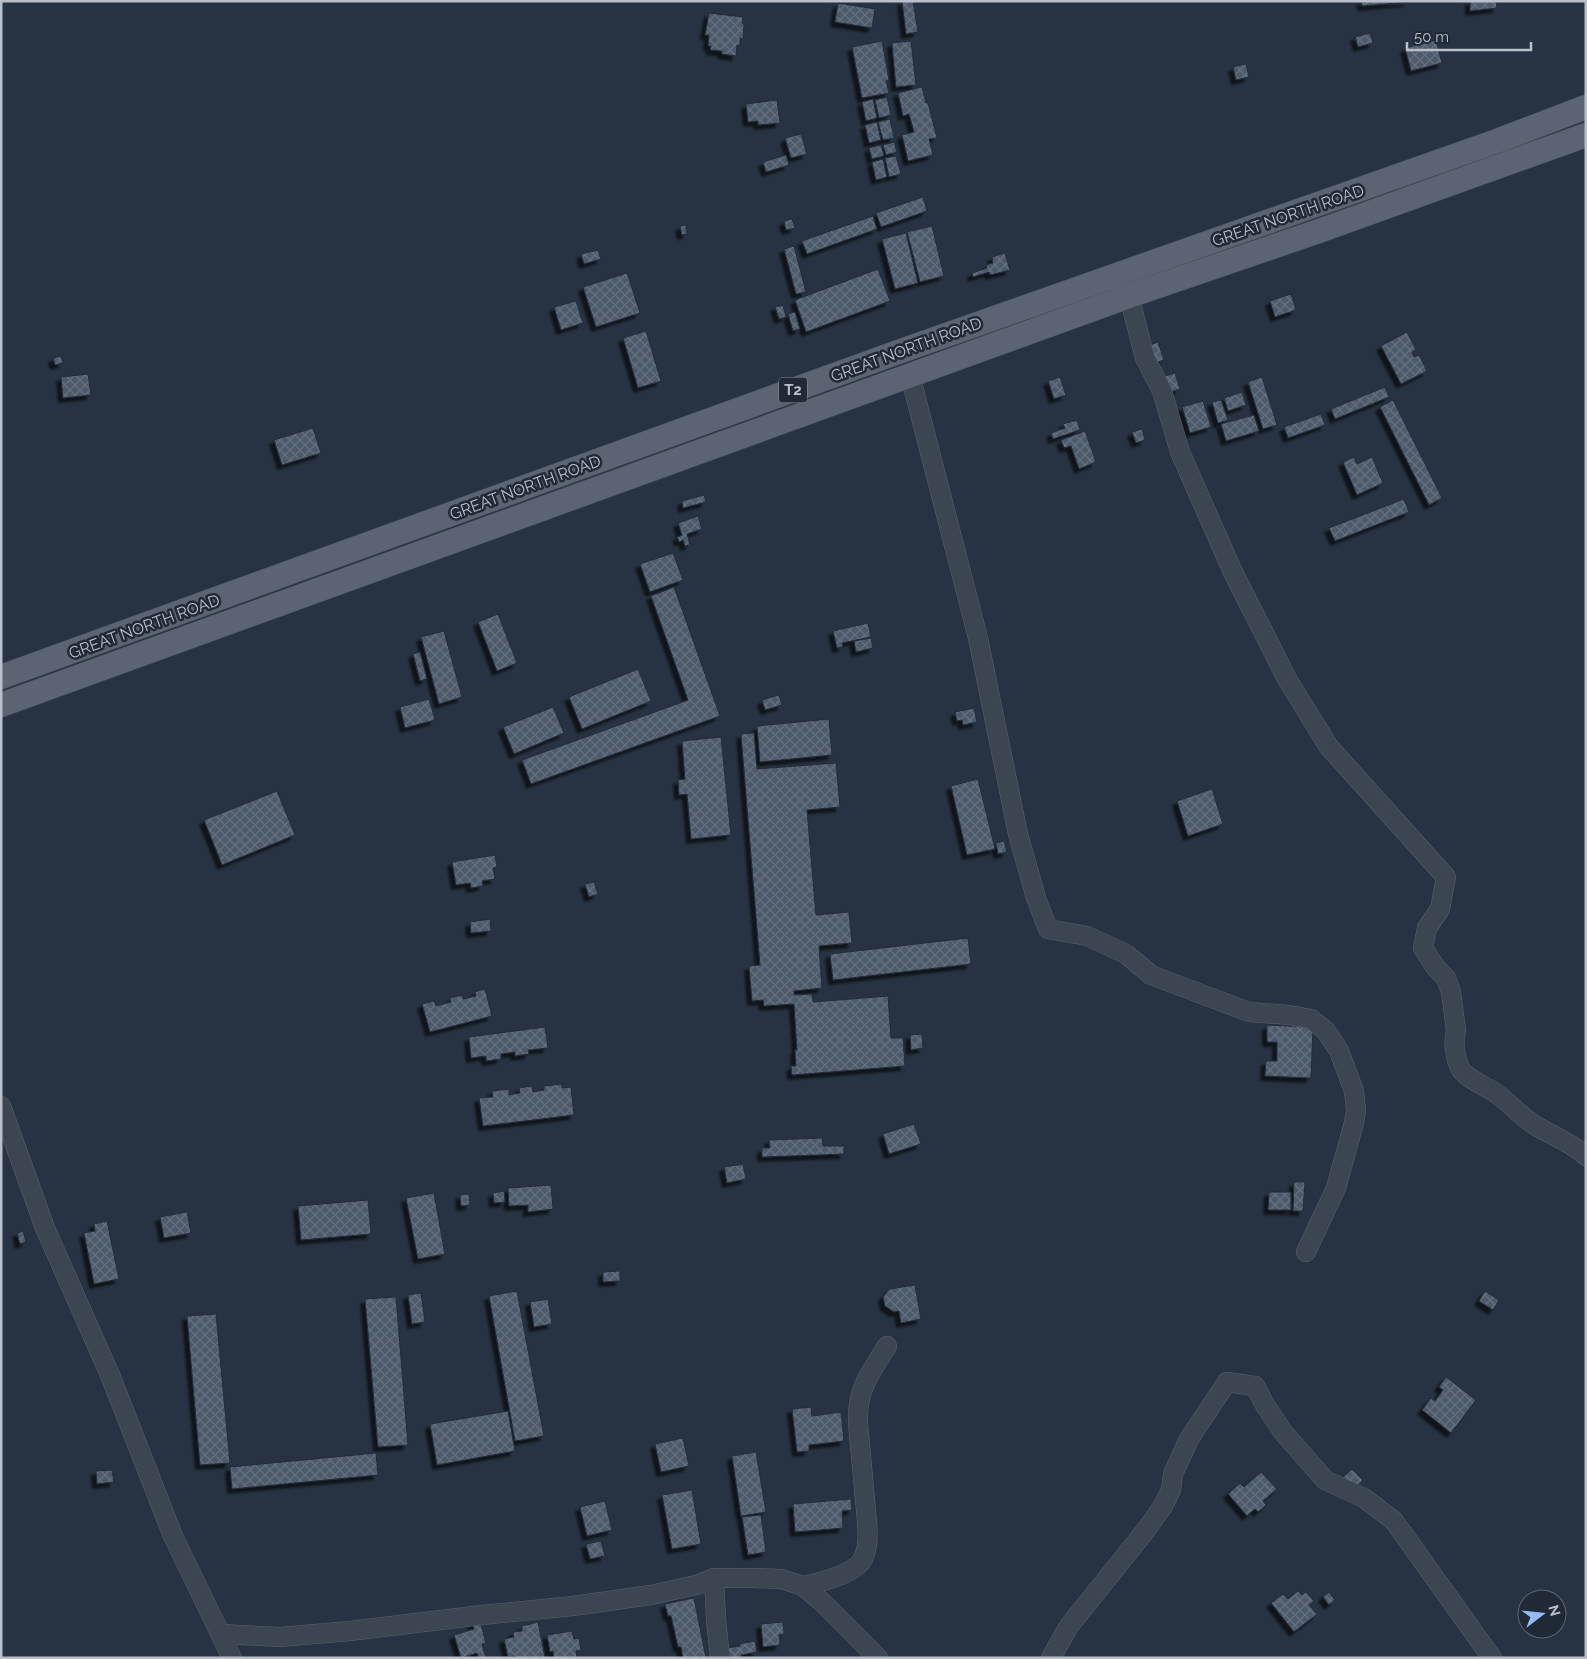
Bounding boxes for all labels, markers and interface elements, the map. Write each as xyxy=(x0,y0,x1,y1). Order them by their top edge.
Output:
scale bar xyxy=(1407,20,1531,52)
text: 50 m xyxy=(1414,28,1449,46)
street label: GREAT NORTH ROAD xyxy=(1210,181,1367,250)
street label: GREAT NORTH ROAD xyxy=(828,313,984,386)
road number: T2 xyxy=(779,378,807,402)
street label: GREAT NORTH ROAD xyxy=(447,451,603,524)
street label: GREAT NORTH ROAD xyxy=(66,590,222,663)
north arrow xyxy=(1517,1589,1567,1639)
text: N xyxy=(1545,1603,1564,1618)

